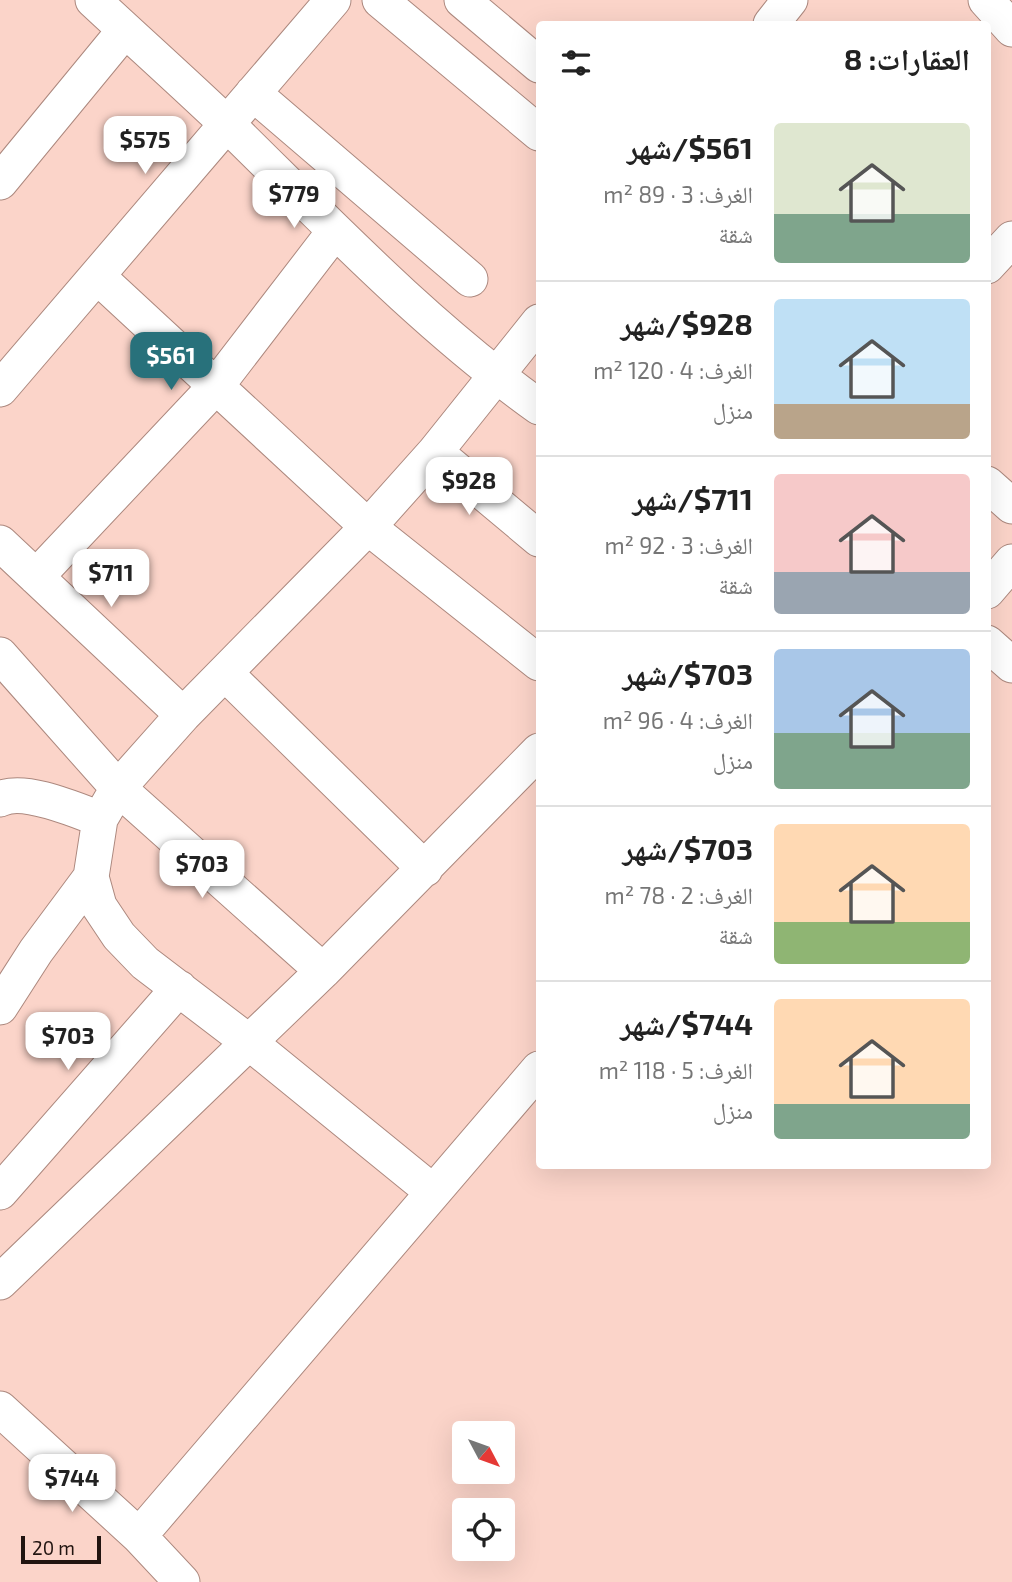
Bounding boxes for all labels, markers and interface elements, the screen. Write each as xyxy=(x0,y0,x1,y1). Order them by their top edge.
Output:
text: العقارات: 8 xyxy=(844,40,970,76)
icon: filters xyxy=(557,44,595,82)
pin: $575 xyxy=(104,116,186,176)
text: $575 xyxy=(120,125,170,153)
text: $561/شهر xyxy=(627,129,753,165)
icon: home xyxy=(830,151,914,235)
pin: $779 xyxy=(253,170,335,230)
text: $779 xyxy=(268,179,320,207)
text: الغرف: 3 · 89 m² xyxy=(603,180,753,208)
text: شقة xyxy=(719,220,753,248)
text: $928/شهر xyxy=(620,305,753,341)
icon: home xyxy=(830,327,914,411)
pin: $561 xyxy=(130,332,212,392)
text: $561 xyxy=(146,341,196,369)
text: الغرف: 4 · 120 m² xyxy=(593,356,753,384)
text: منزل xyxy=(713,396,753,424)
pin: $928 xyxy=(428,458,510,517)
text: $928 xyxy=(442,466,496,494)
text: $711/شهر xyxy=(632,480,753,516)
icon: home xyxy=(830,502,914,586)
text: الغرف: 3 · 92 m² xyxy=(604,531,753,559)
pin: $711 xyxy=(70,550,152,609)
text: $711 xyxy=(88,558,134,586)
text: شقة xyxy=(719,571,753,599)
text: $703/شهر xyxy=(622,655,753,691)
icon: home xyxy=(830,677,914,761)
text: الغرف: 4 · 96 m² xyxy=(603,706,753,734)
text: منزل xyxy=(713,746,753,774)
text: $703/شهر xyxy=(622,830,753,866)
pin: $703 xyxy=(161,841,243,900)
text: $703 xyxy=(175,849,229,877)
icon: home xyxy=(830,852,914,936)
text: الغرف: 2 · 78 m² xyxy=(605,881,753,909)
text: شقة xyxy=(719,921,753,949)
text: $744/شهر xyxy=(620,1005,753,1041)
pin: $703 xyxy=(27,1012,109,1072)
text: $703 xyxy=(41,1021,95,1049)
icon: home xyxy=(830,1027,914,1111)
text: الغرف: 5 · 118 m² xyxy=(599,1056,753,1084)
text: منزل xyxy=(713,1096,753,1124)
north arrow xyxy=(452,1421,514,1484)
map controls xyxy=(452,1421,515,1561)
pin: $744 xyxy=(31,1454,113,1514)
text: $744 xyxy=(45,1463,99,1491)
button: locate xyxy=(452,1498,515,1561)
scale bar xyxy=(21,1533,102,1565)
text: 20 m xyxy=(32,1536,75,1559)

